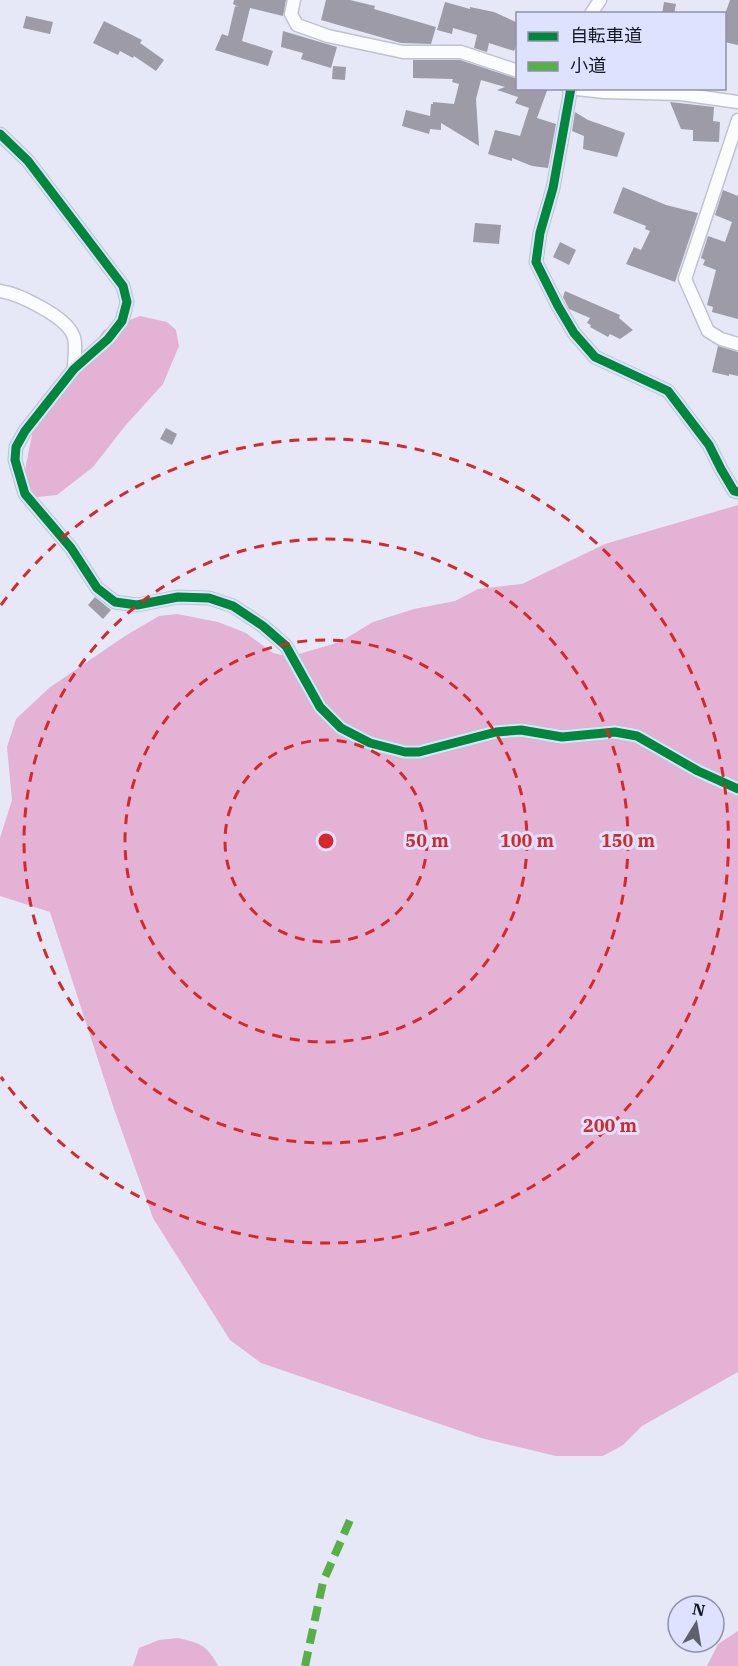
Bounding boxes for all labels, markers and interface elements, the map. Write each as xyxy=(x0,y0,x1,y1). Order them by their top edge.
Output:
legend xyxy=(516,12,726,90)
text: 自転車道 xyxy=(570,24,642,47)
text: 小道 xyxy=(570,54,606,77)
text: 50 m xyxy=(405,829,449,852)
text: 100 m xyxy=(500,829,555,852)
text: 150 m xyxy=(601,829,656,852)
centre of rings xyxy=(316,831,336,851)
text: 200 m xyxy=(583,1114,638,1137)
north arrow xyxy=(666,1594,726,1654)
text: N xyxy=(691,1598,707,1620)

